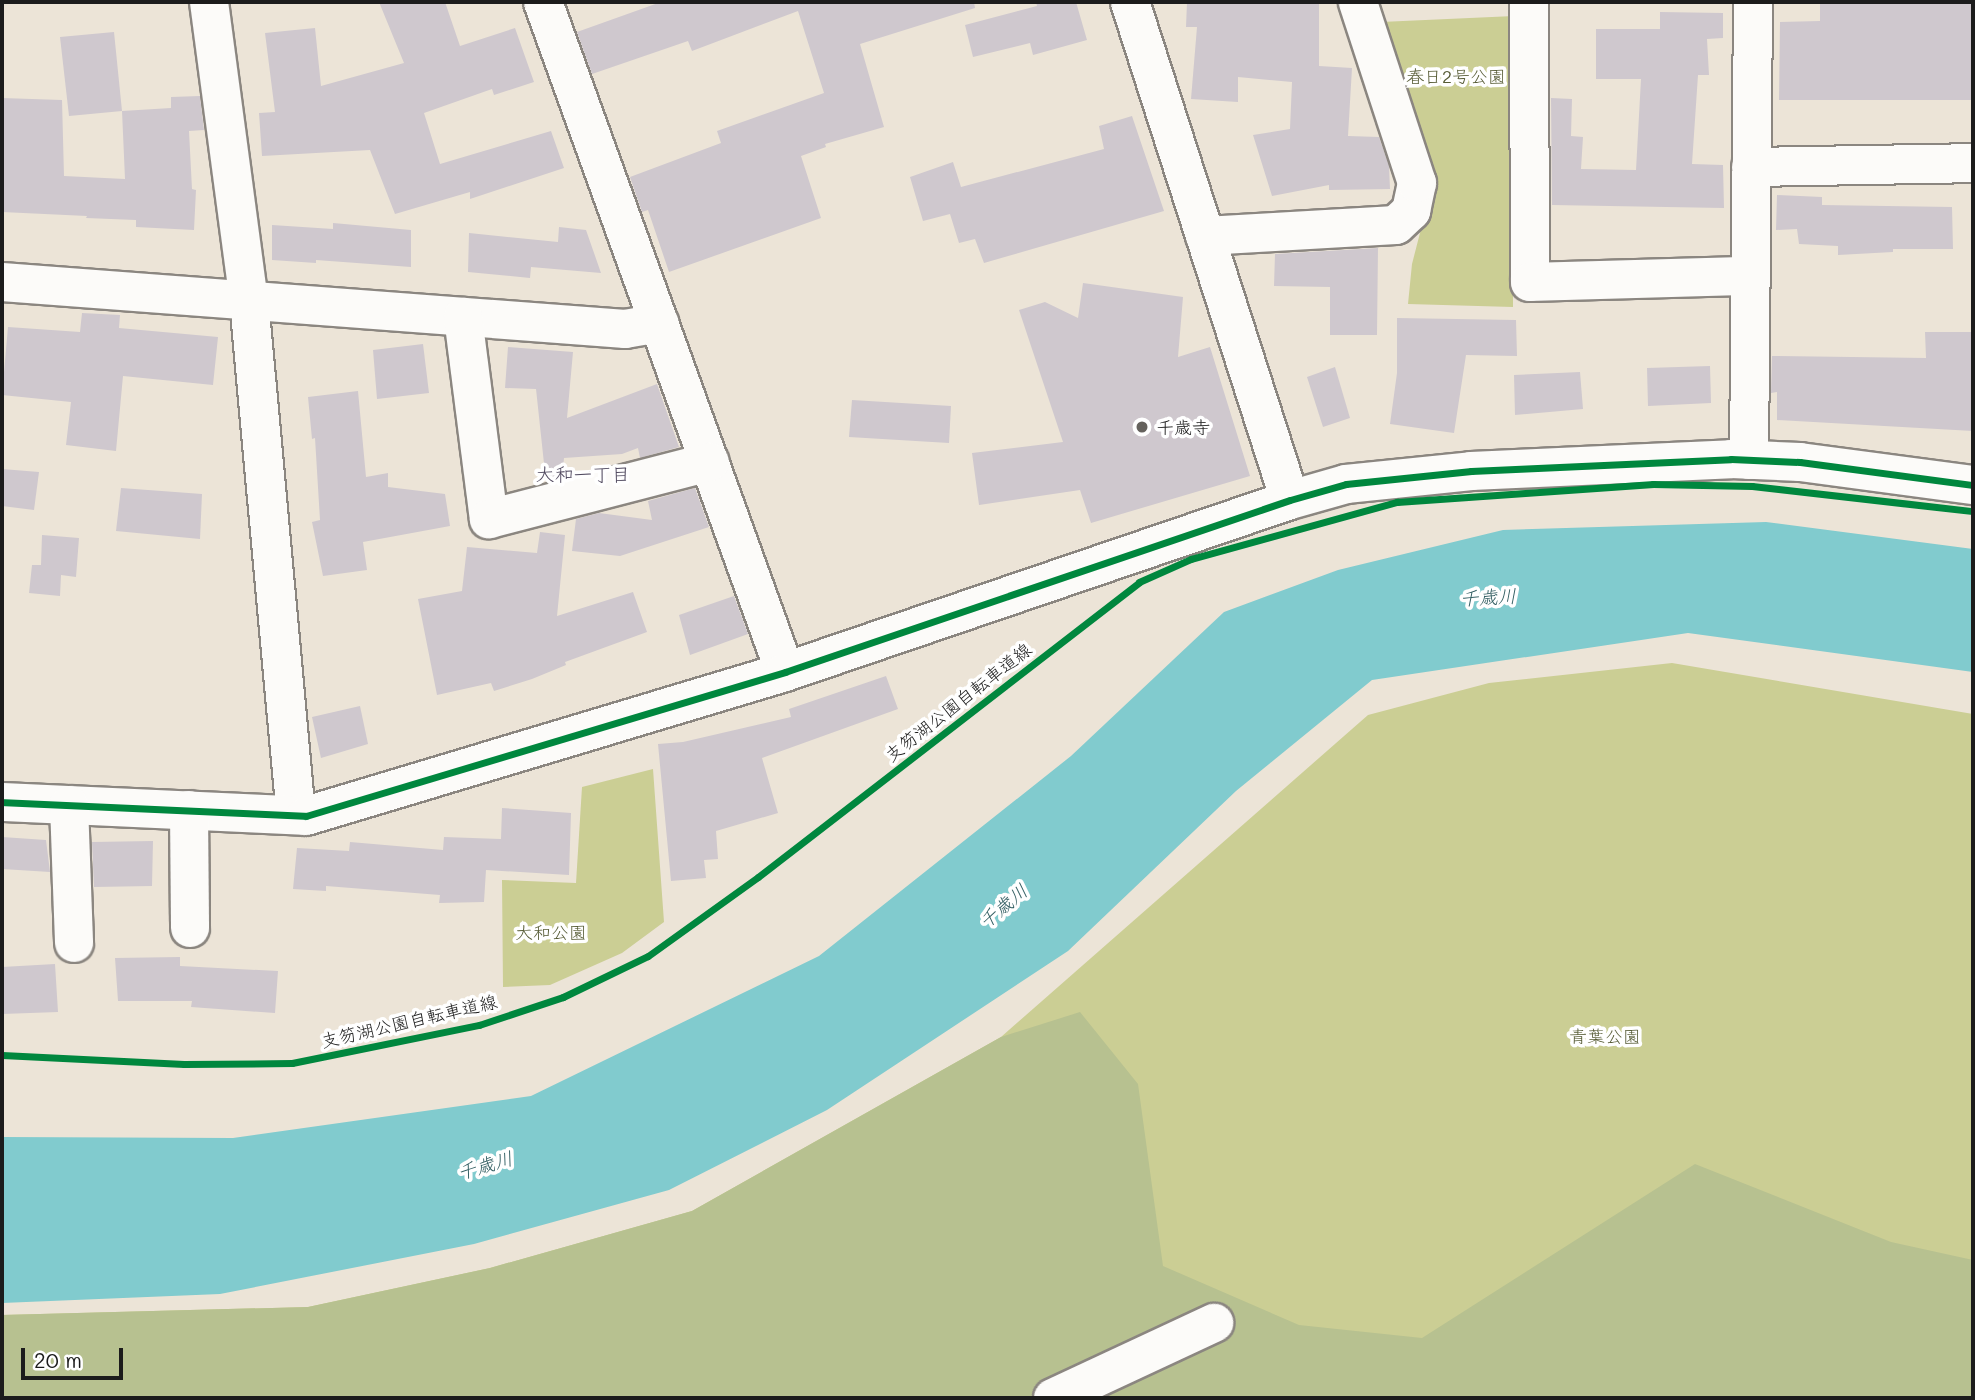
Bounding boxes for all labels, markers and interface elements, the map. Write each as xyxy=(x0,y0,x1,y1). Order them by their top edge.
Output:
park label: 春日2号公園 xyxy=(1406,65,1506,87)
place label: 千歳寺 xyxy=(1156,416,1210,438)
marker: 千歳寺 xyxy=(1134,419,1150,435)
district label: 大和一丁目 xyxy=(536,463,630,485)
water label: 千歳川 xyxy=(1459,584,1517,610)
street label: 支笏湖公園自転車道線 xyxy=(880,638,1036,766)
water label: 千歳川 xyxy=(974,879,1032,933)
park label: 大和公園 xyxy=(515,921,587,943)
street label: 支笏湖公園自転車道線 xyxy=(319,990,499,1052)
park label: 青葉公園 xyxy=(1569,1025,1641,1047)
water label: 千歳川 xyxy=(454,1146,516,1184)
scale bar xyxy=(24,1334,126,1378)
text: 20 m xyxy=(34,1346,82,1373)

